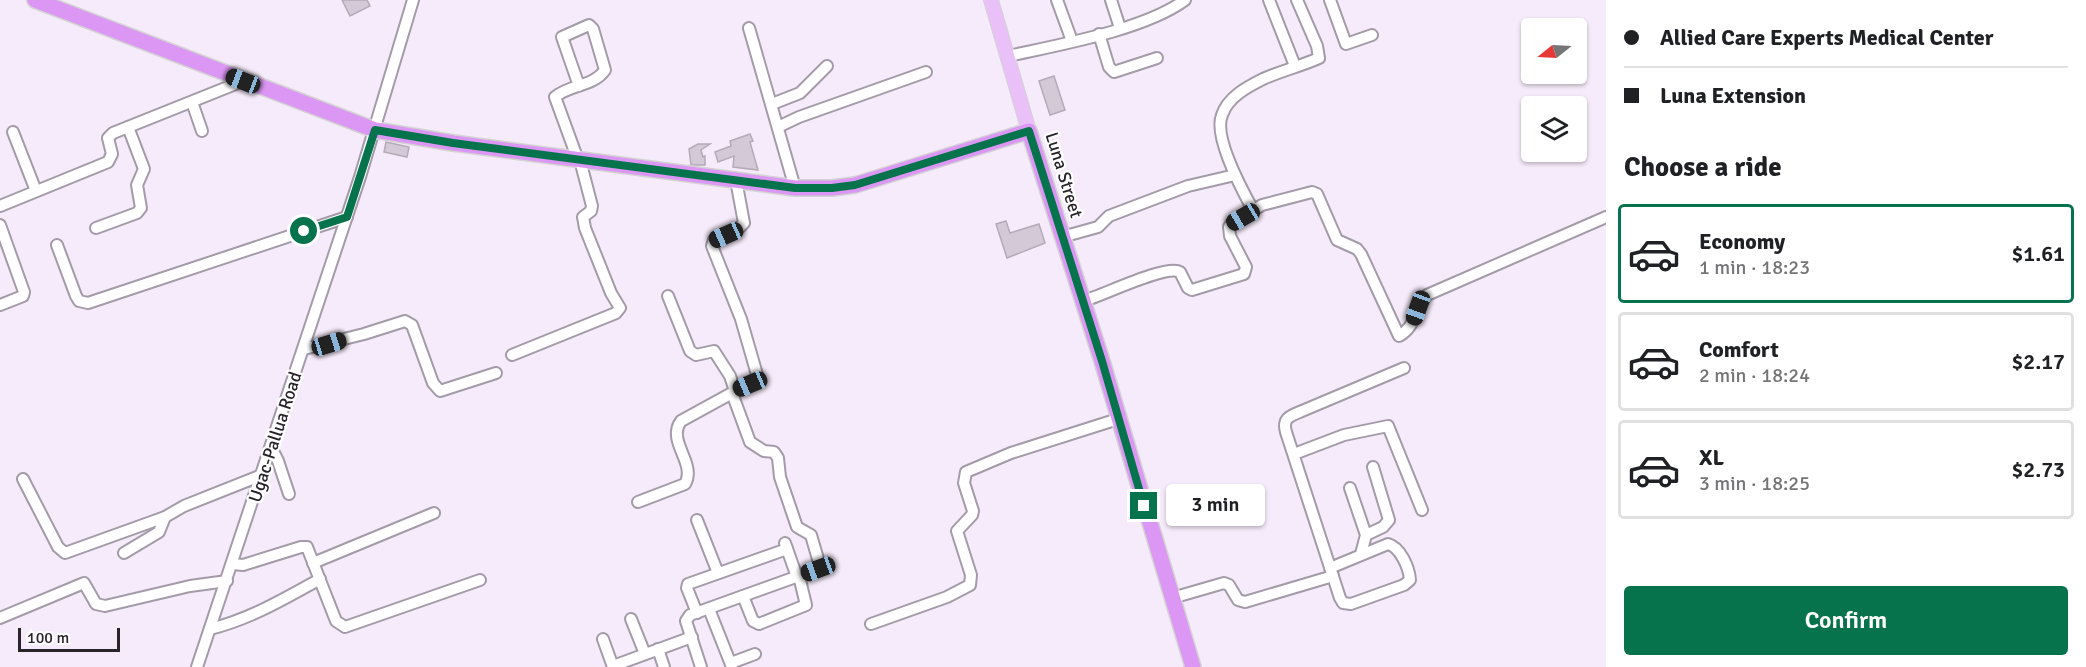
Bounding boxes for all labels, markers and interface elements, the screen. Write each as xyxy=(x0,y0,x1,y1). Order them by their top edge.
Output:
north arrow xyxy=(1521,18,1587,84)
map controls xyxy=(1521,18,1587,162)
text: Allied Care Experts Medical Center xyxy=(1660,24,1994,51)
car xyxy=(223,66,263,96)
text: Luna Extension xyxy=(1660,82,1806,109)
button: layers xyxy=(1521,96,1587,162)
street label: Luna Street xyxy=(1041,129,1087,221)
text: Choose a ride xyxy=(1624,151,1782,184)
car xyxy=(1223,200,1263,234)
route start xyxy=(290,217,317,244)
car xyxy=(706,219,746,251)
icon: car xyxy=(1627,227,1681,281)
text: Economy xyxy=(1699,228,1785,255)
text: $1.61 xyxy=(2011,240,2065,267)
text: 1 min · 18:23 xyxy=(1699,255,1810,280)
car xyxy=(1403,288,1433,328)
car xyxy=(309,330,349,358)
icon: car xyxy=(1627,335,1681,389)
text: Comfort xyxy=(1699,336,1779,363)
text: $2.17 xyxy=(2011,348,2065,375)
text: 2 min · 18:24 xyxy=(1699,363,1810,388)
street label: Ugac-Pallua Road xyxy=(244,369,306,505)
car xyxy=(730,369,770,399)
icon: car xyxy=(1627,443,1681,497)
text: XL xyxy=(1699,444,1724,471)
text: $2.73 xyxy=(2011,456,2065,483)
text: 3 min · 18:25 xyxy=(1699,471,1810,496)
callout: 3 min xyxy=(1165,485,1264,527)
route end xyxy=(1130,492,1157,519)
text: 3 min xyxy=(1192,492,1239,517)
car xyxy=(798,554,838,584)
button: Confirm xyxy=(1624,586,2068,655)
scale bar xyxy=(18,625,120,652)
text: 100 m xyxy=(27,628,69,648)

